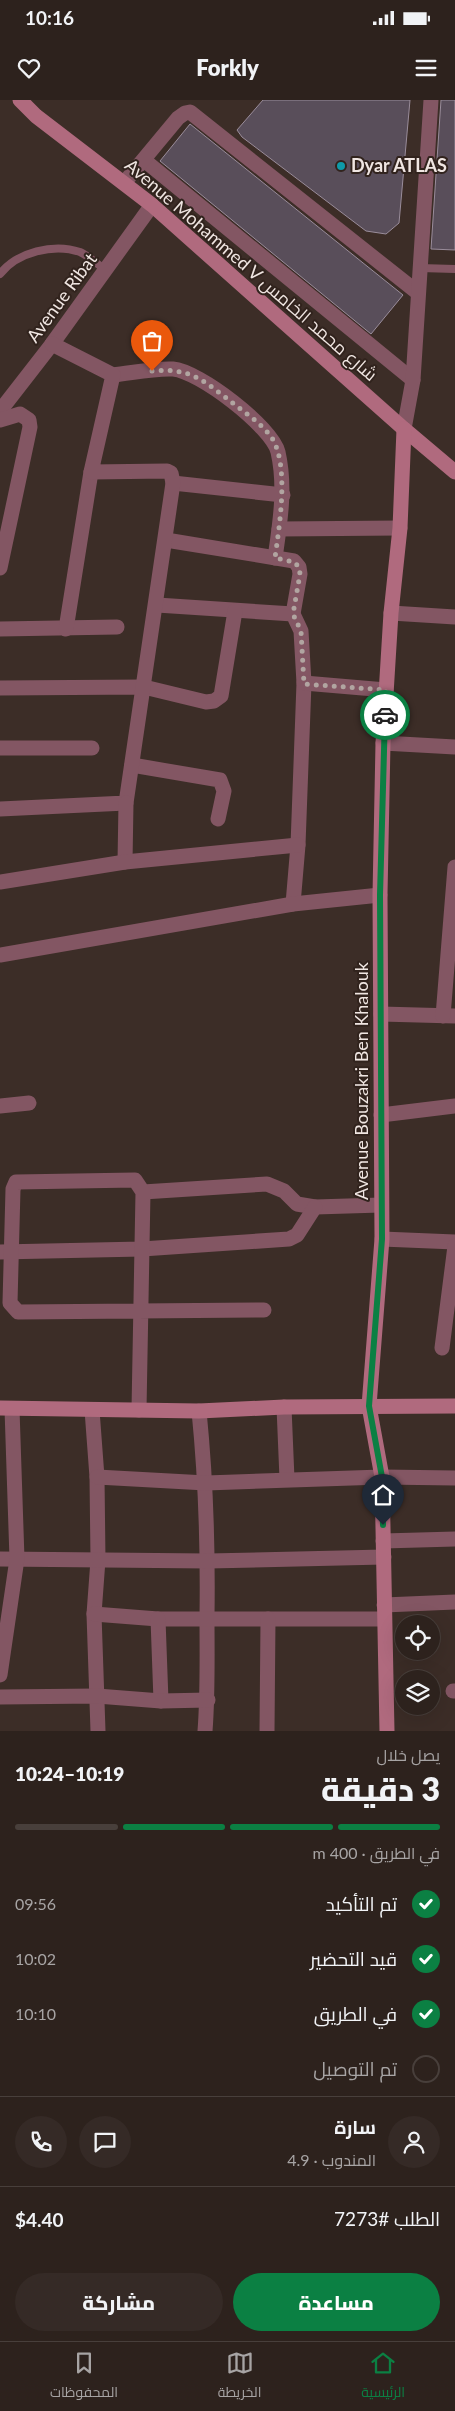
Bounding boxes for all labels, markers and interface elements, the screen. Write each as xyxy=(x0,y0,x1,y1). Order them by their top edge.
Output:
text: 10:16 xyxy=(25,6,74,29)
icon: heart xyxy=(15,54,43,82)
text: Forkly xyxy=(196,54,259,81)
icon: menu xyxy=(412,54,440,82)
street label: Avenue Mohammed V شارع محمد الخامس xyxy=(120,154,382,386)
place label: Dyar ATLAS xyxy=(351,154,447,176)
marker: Dyar ATLAS xyxy=(335,160,347,172)
street label: Avenue Ribat xyxy=(21,248,101,346)
pin xyxy=(131,320,173,371)
icon: bag xyxy=(138,327,166,355)
courier xyxy=(360,690,410,740)
icon: car xyxy=(371,701,399,729)
street label: Avenue Bouzakri Ben Khalouk xyxy=(350,961,372,1200)
pin xyxy=(362,1474,404,1525)
icon: home xyxy=(369,1481,397,1509)
map controls xyxy=(395,1615,440,1715)
button: locate xyxy=(395,1615,440,1660)
button: layers xyxy=(395,1670,440,1715)
text: يصل خلال xyxy=(377,1745,440,1764)
text: 10:19–10:24 xyxy=(15,1762,124,1785)
text: 3 دقيقة xyxy=(321,1769,440,1808)
text: في الطريق · 400 m xyxy=(312,1843,440,1862)
icon: check xyxy=(412,1890,440,1918)
text: تم التأكيد xyxy=(325,1892,397,1915)
text: 09:56 xyxy=(15,1894,56,1913)
icon: check xyxy=(412,1945,440,1973)
text: قيد التحضير xyxy=(310,1947,397,1970)
text: 10:02 xyxy=(15,1949,56,1968)
icon: check xyxy=(412,2000,440,2028)
text: في الطريق xyxy=(314,2002,397,2025)
text: 10:10 xyxy=(15,2004,56,2023)
text: تم التوصيل xyxy=(313,2057,397,2080)
text: سارة xyxy=(334,2115,376,2138)
button: phone xyxy=(15,2116,67,2168)
button: chat xyxy=(79,2116,131,2168)
button: person xyxy=(388,2116,440,2168)
text: المندوب · 4.9 xyxy=(287,2150,376,2169)
text: الطلب #7273 xyxy=(334,2207,440,2230)
text: $4.40 xyxy=(15,2208,64,2231)
button: مشاركة xyxy=(15,2273,223,2331)
button: مساعدة xyxy=(233,2273,440,2331)
tab: المحفوظات xyxy=(50,2349,118,2405)
tab: الخريطة xyxy=(218,2349,261,2405)
tab: الرئيسية xyxy=(361,2349,405,2405)

